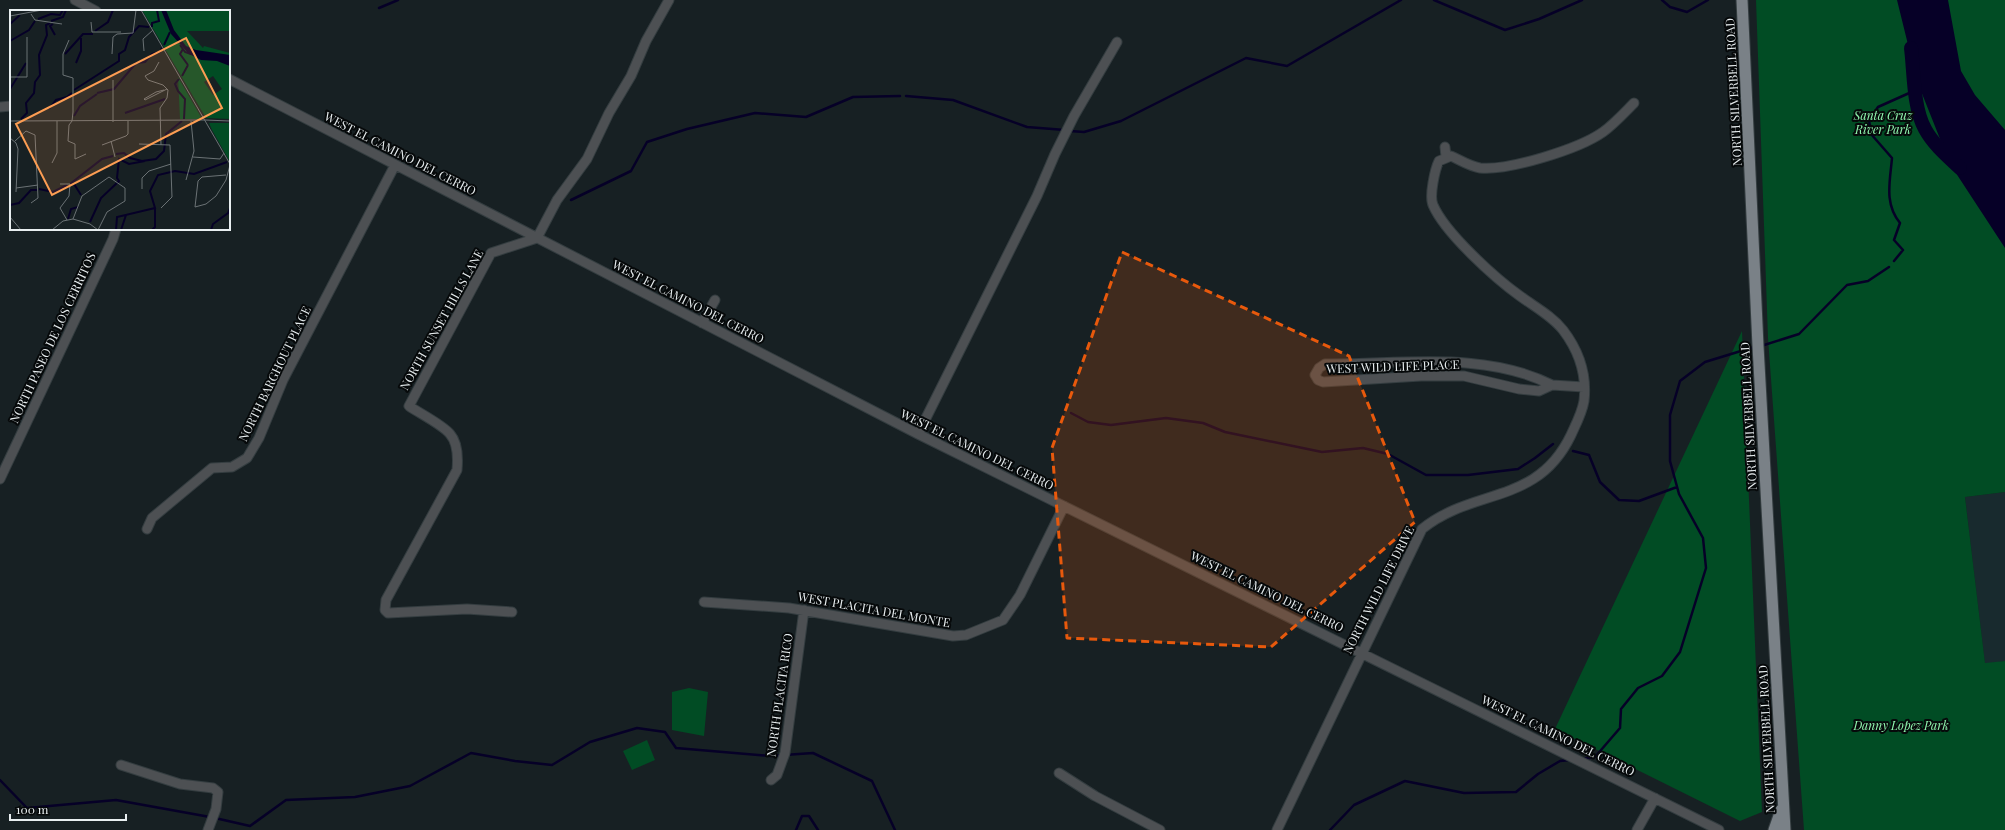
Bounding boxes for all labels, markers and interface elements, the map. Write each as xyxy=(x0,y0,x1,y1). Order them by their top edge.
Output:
inset map xyxy=(10,10,230,230)
street label: NORTH SILVERBELL ROAD xyxy=(1721,17,1745,166)
street label: WEST EL CAMINO DEL CERRO xyxy=(321,107,479,199)
park label: Santa Cruz River Park xyxy=(1853,107,1913,137)
street label: NORTH SUNSET HILLS LANE xyxy=(396,246,487,393)
street label: NORTH PASEO DE LOS CERRITOS xyxy=(5,250,99,425)
street label: WEST EL CAMINO DEL CERRO xyxy=(609,255,767,347)
street label: NORTH BARGHOUT PLACE xyxy=(234,303,314,444)
street label: NORTH SILVERBELL ROAD xyxy=(1736,341,1760,490)
street label: WEST WILD LIFE PLACE xyxy=(1325,356,1460,376)
street label: WEST EL CAMINO DEL CERRO xyxy=(897,405,1057,493)
street label: NORTH WILD LIFE DRIVE xyxy=(1339,523,1417,656)
street label: WEST EL CAMINO DEL CERRO xyxy=(1187,547,1347,635)
street label: WEST PLACITA DEL MONTE xyxy=(796,588,952,630)
street label: NORTH PLACITA RICO xyxy=(762,632,796,758)
street label: NORTH SILVERBELL ROAD xyxy=(1754,664,1778,813)
street label: WEST EL CAMINO DEL CERRO xyxy=(1478,691,1638,779)
park label: Danny Lopez Park xyxy=(1852,717,1949,733)
scale bar xyxy=(10,796,126,822)
text: 100 m xyxy=(16,801,49,817)

